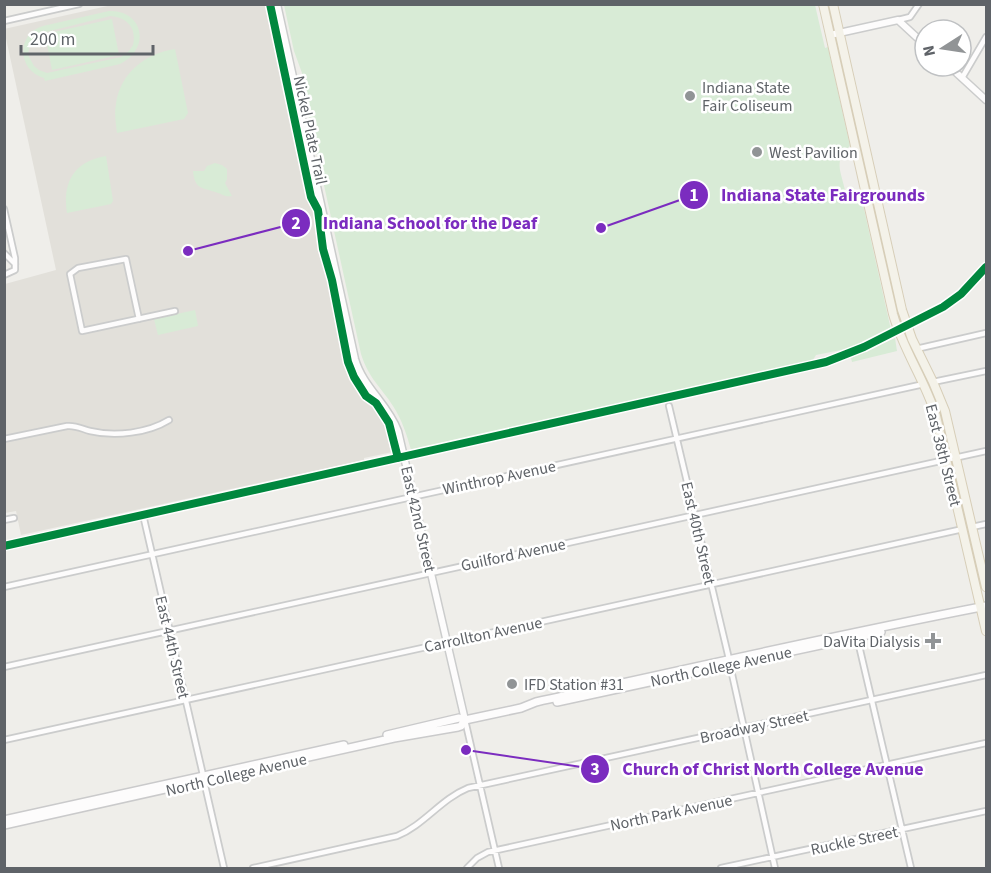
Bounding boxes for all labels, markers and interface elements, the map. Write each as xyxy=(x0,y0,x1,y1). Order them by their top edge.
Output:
scale bar xyxy=(21,18,153,56)
north arrow xyxy=(913,18,973,78)
text: 200 m xyxy=(30,27,75,52)
text: N xyxy=(917,43,941,58)
street label: Nickel Plate Trail xyxy=(288,74,332,187)
place label: Indiana State Fair Coliseum xyxy=(702,77,793,117)
marker: Indiana State Fair Coliseum xyxy=(683,89,697,103)
place label: West Pavilion xyxy=(769,142,858,164)
marker: West Pavilion xyxy=(750,145,764,159)
callout: Indiana State Fairgrounds xyxy=(679,177,937,213)
text: 1 xyxy=(689,183,699,208)
text: Indiana State Fairgrounds xyxy=(721,183,925,208)
callout: Indiana School for the Deaf xyxy=(281,205,549,241)
text: 2 xyxy=(291,211,301,236)
text: Indiana School for the Deaf xyxy=(323,211,538,236)
street label: East 38th Street xyxy=(920,402,967,509)
street label: Winthrop Avenue xyxy=(441,455,558,501)
street label: East 42nd Street xyxy=(395,464,441,575)
street label: East 40th Street xyxy=(676,480,721,587)
street label: Guilford Avenue xyxy=(459,533,568,577)
street label: East 44th Street xyxy=(150,594,195,701)
street label: Carrollton Avenue xyxy=(422,612,544,658)
place label: DaVita Dialysis xyxy=(823,631,920,653)
marker: DaVita Dialysis xyxy=(924,632,942,650)
street label: North College Avenue xyxy=(649,641,794,693)
place label: IFD Station #31 xyxy=(524,674,624,696)
marker: IFD Station #31 xyxy=(505,677,519,691)
street label: Broadway Street xyxy=(698,705,811,749)
street label: North College Avenue xyxy=(164,748,309,802)
callout: Church of Christ North College Avenue xyxy=(580,751,936,787)
text: 3 xyxy=(590,757,600,782)
text: Church of Christ North College Avenue xyxy=(622,757,924,782)
street label: North Park Avenue xyxy=(608,789,734,837)
street label: Ruckle Street xyxy=(809,821,900,861)

